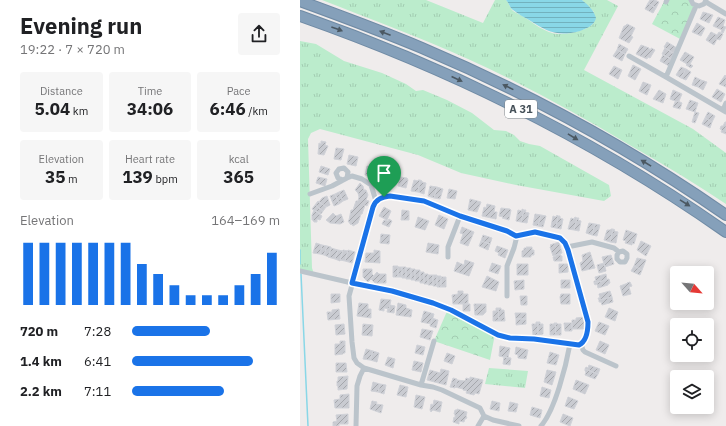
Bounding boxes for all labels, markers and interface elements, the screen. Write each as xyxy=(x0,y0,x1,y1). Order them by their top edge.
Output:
text: Evening run xyxy=(20,11,142,40)
button: share xyxy=(238,13,280,55)
one-way arrow xyxy=(331,26,343,32)
one-way arrow xyxy=(378,29,390,35)
text: 19:22 · 7 × 720 m xyxy=(20,41,125,58)
one-way arrow xyxy=(451,75,463,82)
text: Distance xyxy=(40,84,83,98)
text: Time xyxy=(138,84,162,98)
text: Pace xyxy=(227,84,251,98)
one-way arrow xyxy=(502,84,513,90)
text: 5.04 xyxy=(34,98,70,120)
text: 34:06 xyxy=(127,98,173,120)
text: 6:46 xyxy=(209,98,246,120)
road number: A 31 xyxy=(505,100,537,118)
text: km xyxy=(70,104,88,118)
text: /km xyxy=(246,104,268,118)
one-way arrow xyxy=(567,133,579,140)
text: Elevation xyxy=(39,152,84,166)
text: Heart rate xyxy=(125,152,175,166)
text: kcal xyxy=(229,152,249,166)
pin xyxy=(367,156,401,197)
one-way arrow xyxy=(640,160,652,167)
icon: arrive xyxy=(373,162,395,184)
text: 35 xyxy=(45,166,65,188)
text: 139 xyxy=(122,166,153,188)
text: 365 xyxy=(223,166,254,188)
text: m xyxy=(65,172,78,186)
text: bpm xyxy=(153,172,178,186)
one-way arrow xyxy=(679,200,690,207)
text: Elevation xyxy=(20,212,74,229)
text: 164–169 m xyxy=(211,212,280,229)
north arrow xyxy=(670,266,714,310)
map controls xyxy=(670,266,714,414)
button: locate xyxy=(670,318,714,362)
text: 720 m xyxy=(20,323,58,340)
text: 7:28 xyxy=(84,323,111,340)
text: 1.4 km xyxy=(20,353,62,370)
text: 6:41 xyxy=(84,353,111,370)
button: layers xyxy=(670,370,714,414)
text: 2.2 km xyxy=(20,383,62,400)
text: 7:11 xyxy=(84,383,111,400)

